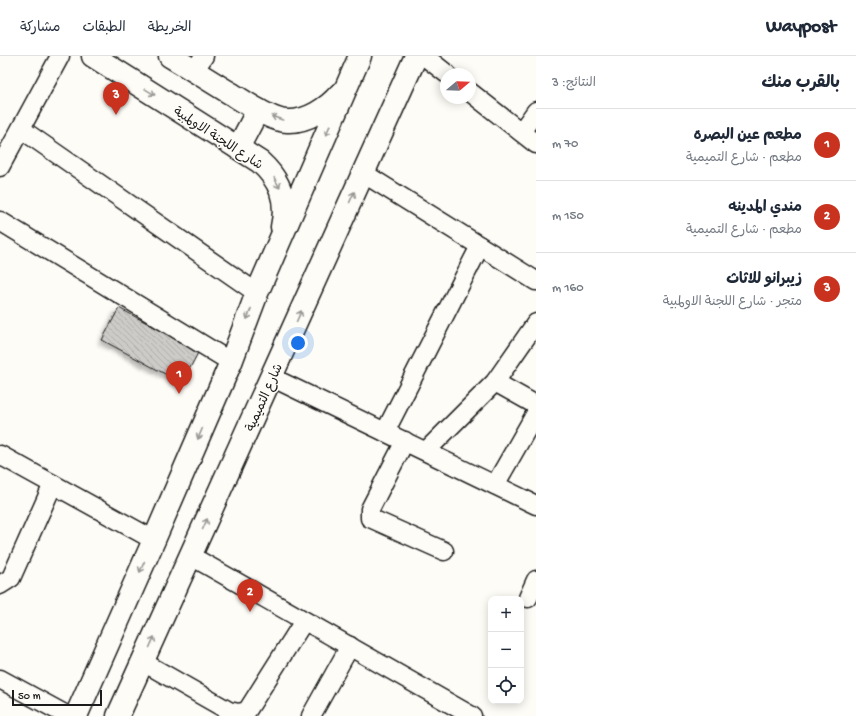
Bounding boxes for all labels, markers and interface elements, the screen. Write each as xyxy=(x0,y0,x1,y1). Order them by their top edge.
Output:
text: Waypost xyxy=(766,16,836,39)
text: مشاركة xyxy=(20,20,60,37)
text: الطبقات xyxy=(82,20,126,37)
text: الخريطة xyxy=(148,20,191,37)
north arrow xyxy=(440,68,476,104)
text: بالقرب منك xyxy=(761,74,840,94)
text: النتائج: 3 xyxy=(552,76,596,91)
pin: 3 xyxy=(103,82,129,115)
one-way arrow xyxy=(144,88,155,96)
street label: شارع اللجنة الاولمبية xyxy=(170,105,265,174)
one-way arrow xyxy=(272,114,284,122)
one-way arrow xyxy=(323,124,331,136)
text: مطعم عين البصره xyxy=(694,127,802,145)
text: 70 m xyxy=(552,137,578,152)
text: 1 xyxy=(824,137,830,152)
text: مطعم · شارع التميمية xyxy=(686,151,802,166)
one-way arrow xyxy=(274,176,281,188)
one-way arrow xyxy=(349,192,357,204)
text: مندي المدينه xyxy=(728,199,802,217)
text: 150 m xyxy=(552,209,584,224)
text: 2 xyxy=(824,209,830,224)
text: مطعم · شارع التميمية xyxy=(686,223,802,238)
text: زيبرانو للاثاث xyxy=(726,271,802,289)
text: 160 m xyxy=(552,281,584,296)
text: 3 xyxy=(824,281,830,296)
text: متجر · شارع اللجنة الاولمبية xyxy=(663,295,802,310)
one-way arrow xyxy=(245,308,253,320)
one-way arrow xyxy=(296,310,303,322)
your location xyxy=(288,333,308,353)
pin: 1 xyxy=(166,361,192,394)
street label: شارع التميمية xyxy=(244,362,287,434)
one-way arrow xyxy=(195,428,203,440)
one-way arrow xyxy=(202,518,209,530)
one-way arrow xyxy=(138,560,146,572)
pin: 2 xyxy=(237,579,263,612)
map controls xyxy=(488,596,524,704)
button: + xyxy=(488,596,524,632)
button: − xyxy=(488,632,524,668)
one-way arrow xyxy=(149,637,156,649)
button: locate xyxy=(488,668,524,704)
scale bar xyxy=(12,688,102,707)
text: 50 m xyxy=(18,691,40,703)

